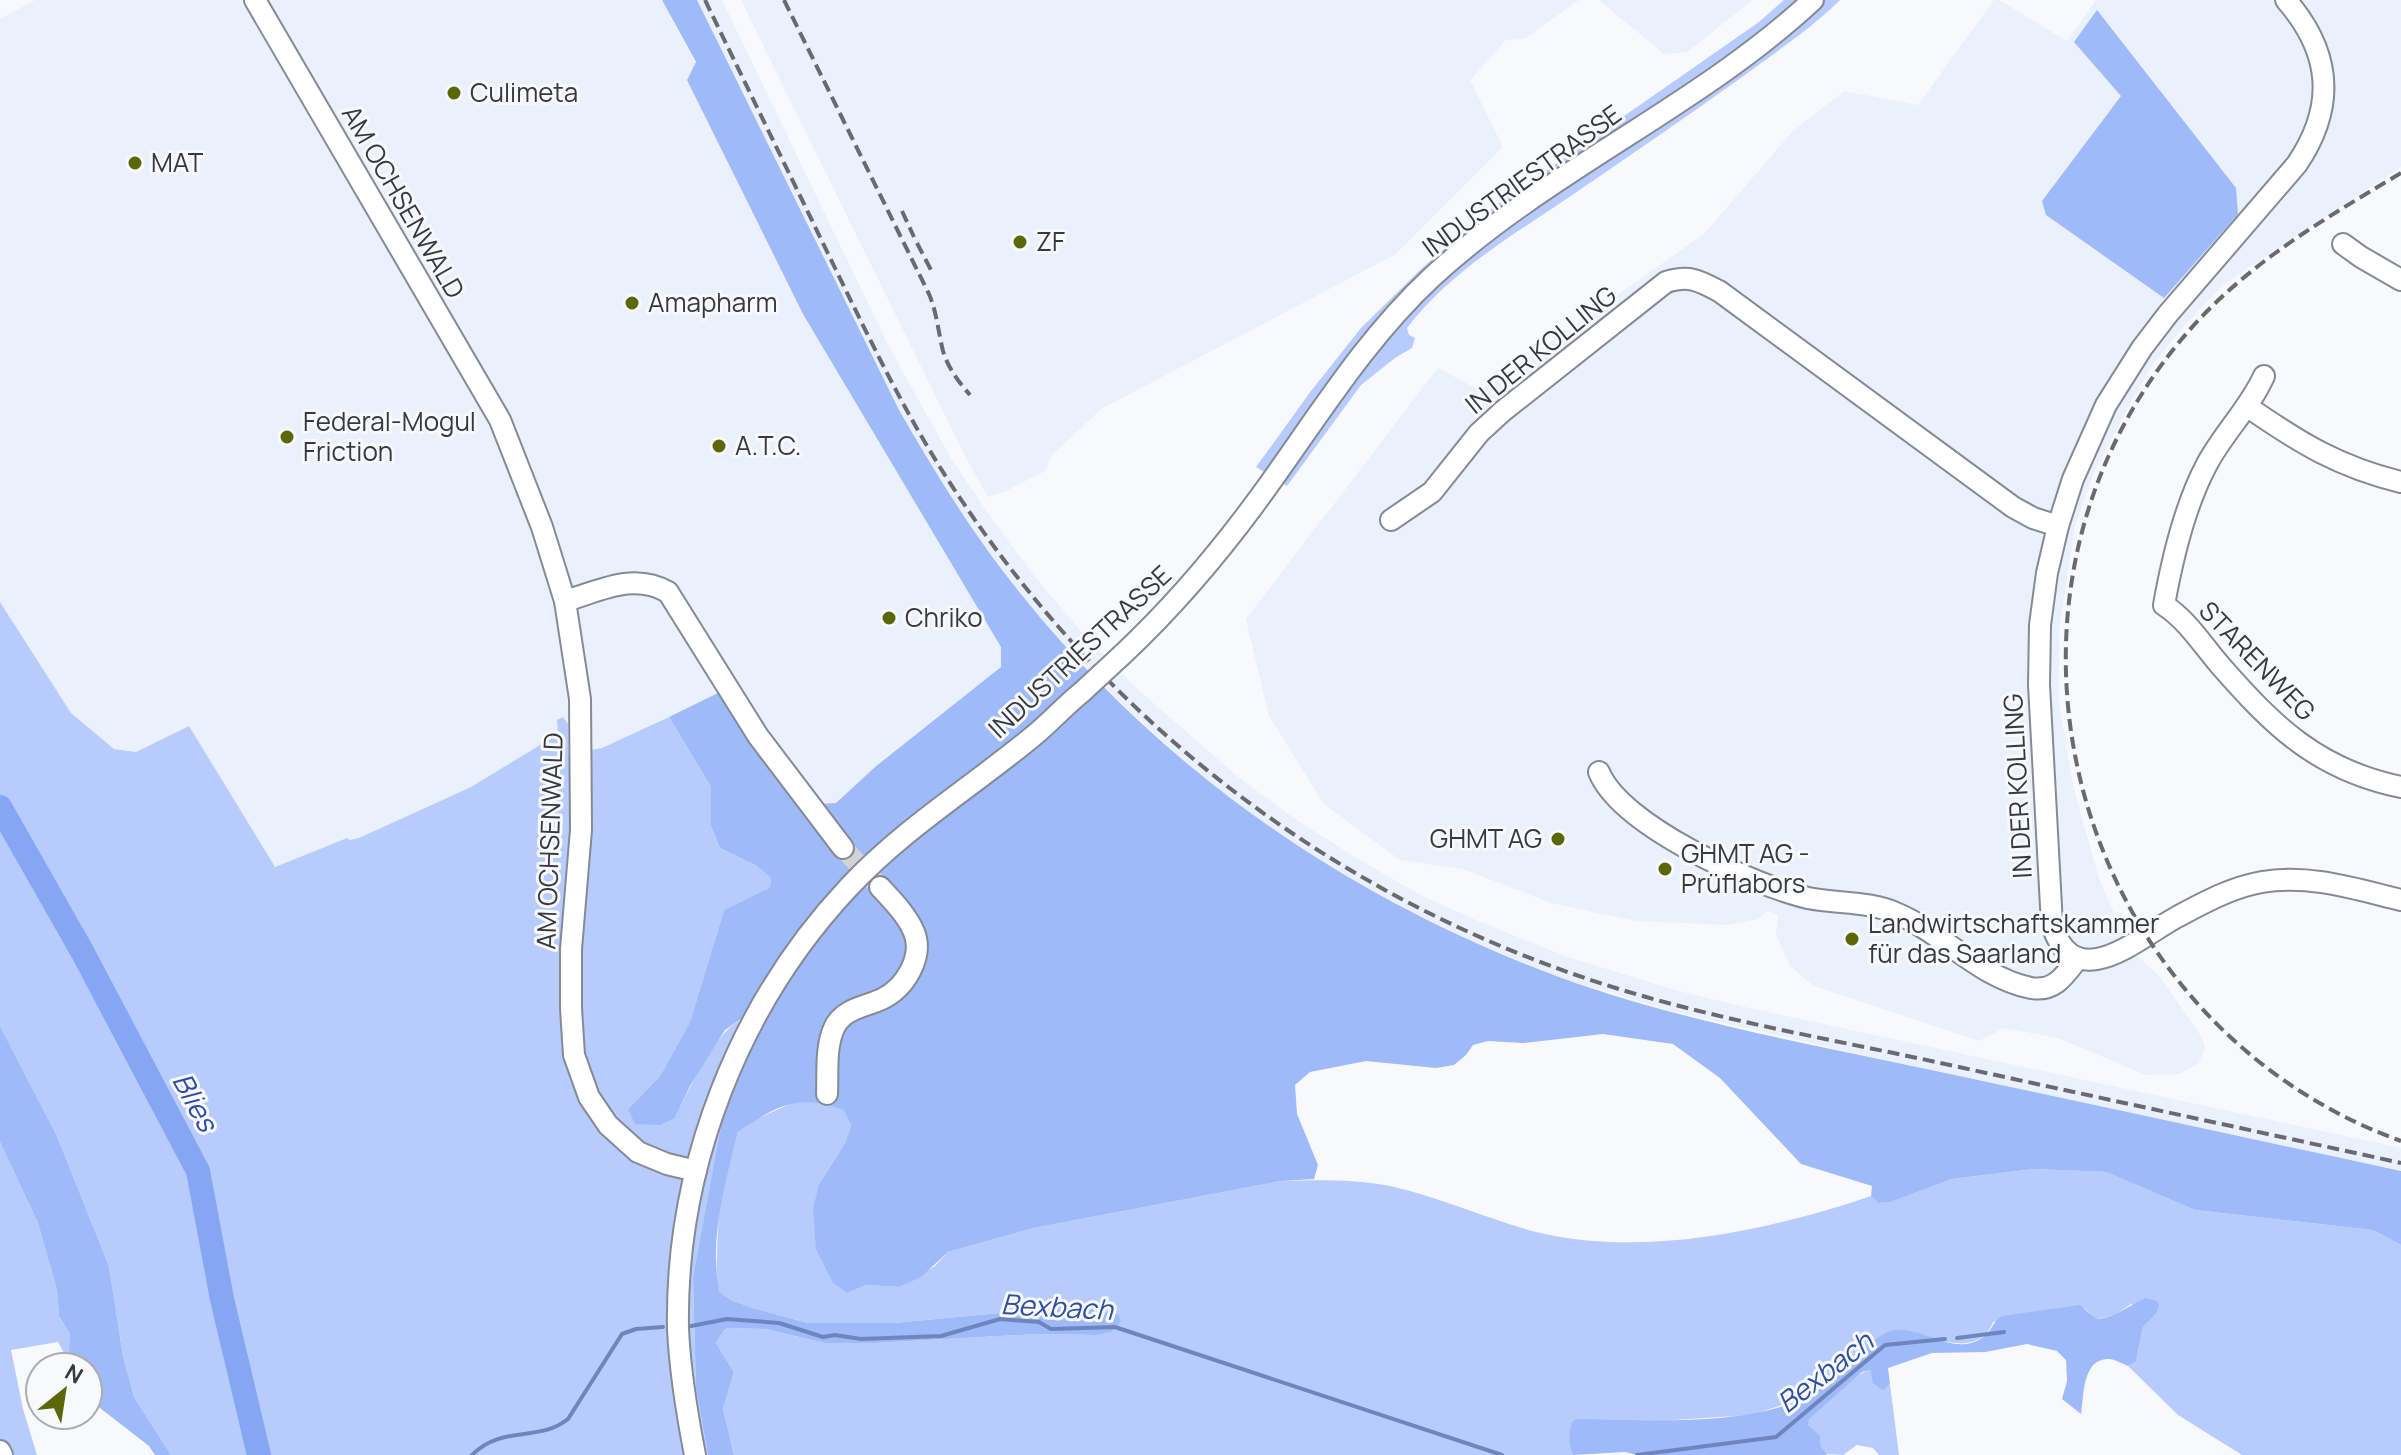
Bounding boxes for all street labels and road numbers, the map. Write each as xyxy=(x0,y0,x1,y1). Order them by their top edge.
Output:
street label: INDUSTRIESTRASSE xyxy=(1415,96,1628,265)
street label: AM OCHSENWALD xyxy=(334,98,474,305)
street label: IN DER KOLLING xyxy=(1457,277,1624,421)
street label: INDUSTRIESTRASSE xyxy=(980,557,1179,746)
street label: STARENWEG xyxy=(2192,593,2324,728)
street label: IN DER KOLLING xyxy=(1994,693,2040,879)
street label: AM OCHSENWALD xyxy=(527,732,571,950)

